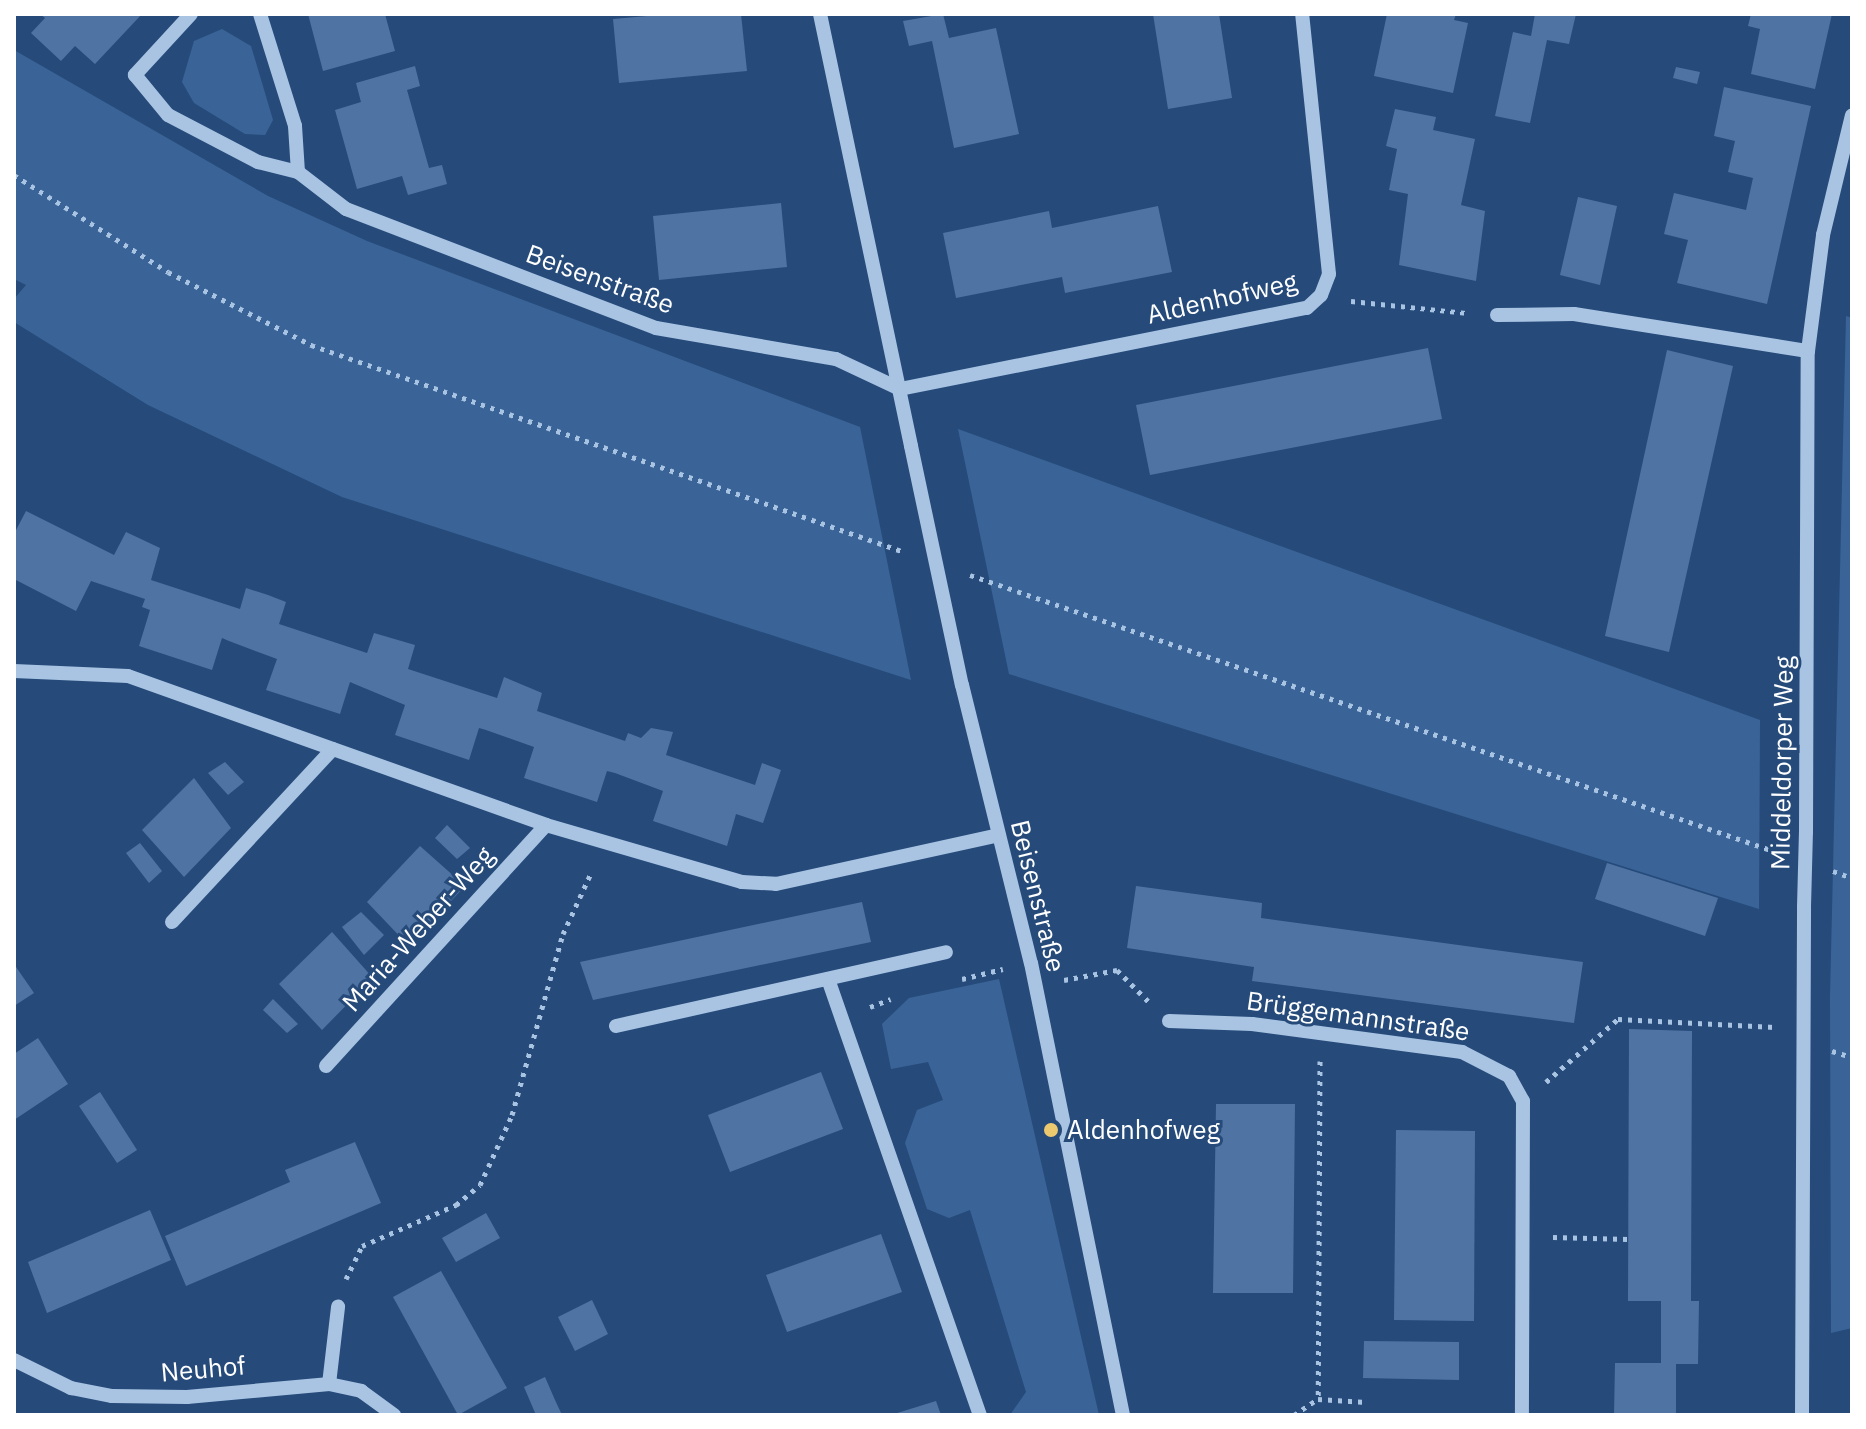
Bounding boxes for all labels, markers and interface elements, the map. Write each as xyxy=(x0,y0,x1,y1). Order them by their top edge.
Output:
street label: Beisenstraße xyxy=(522,238,678,320)
street label: Aldenhofweg xyxy=(1144,266,1300,330)
street label: Middeldorper Weg xyxy=(1765,656,1799,870)
street label: Beisenstraße xyxy=(1004,817,1072,975)
street label: Maria-Weber-Weg xyxy=(336,840,500,1018)
street label: Brüggemannstraße xyxy=(1244,985,1472,1047)
place label: Aldenhofweg xyxy=(1067,1114,1220,1146)
marker: Aldenhofweg xyxy=(1042,1121,1060,1139)
street label: Neuhof xyxy=(159,1350,247,1388)

